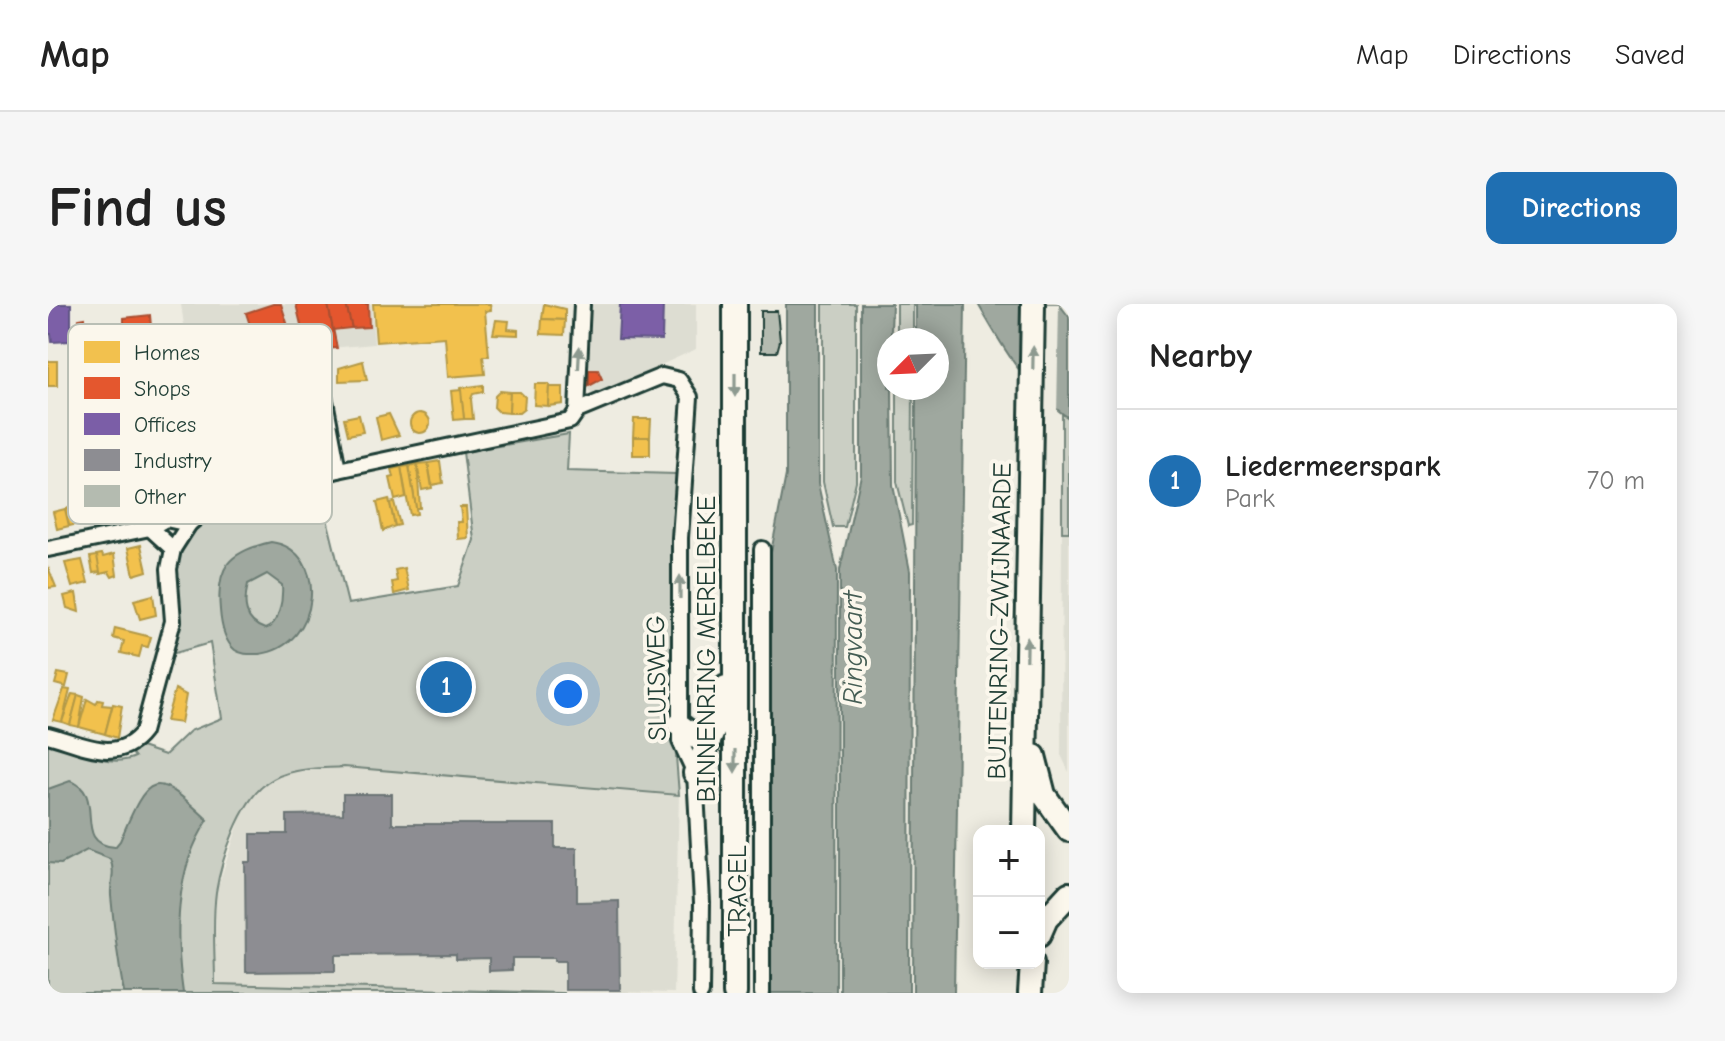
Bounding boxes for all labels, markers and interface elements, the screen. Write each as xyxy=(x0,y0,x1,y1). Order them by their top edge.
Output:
text: Map xyxy=(40,33,110,77)
text: Map xyxy=(1356,39,1409,71)
text: Directions xyxy=(1453,39,1571,71)
text: Saved xyxy=(1615,39,1685,71)
button: Directions xyxy=(1486,172,1677,244)
text: Find us xyxy=(48,176,227,240)
legend xyxy=(68,324,332,524)
north arrow xyxy=(877,328,949,400)
text: Nearby xyxy=(1149,336,1252,376)
text: Homes xyxy=(134,340,200,366)
one-way arrow xyxy=(573,345,586,370)
one-way arrow xyxy=(1026,345,1039,370)
one-way arrow xyxy=(729,373,741,398)
text: Shops xyxy=(134,376,190,402)
text: Offices xyxy=(134,412,196,438)
text: Industry xyxy=(134,448,212,474)
text: Liedermeerspark xyxy=(1225,449,1441,484)
street label: BUITENRING-ZWIJNAARDE xyxy=(982,462,1018,780)
text: 1 xyxy=(1170,466,1180,496)
text: 70 m xyxy=(1587,466,1645,496)
text: Other xyxy=(134,484,186,510)
text: Park xyxy=(1225,484,1275,514)
street label: BINNENRING MERELBEKE xyxy=(692,495,722,803)
one-way arrow xyxy=(674,574,686,599)
water label: Ringvaart xyxy=(837,589,869,705)
street label: SLUISWEG xyxy=(641,615,673,741)
one-way arrow xyxy=(1021,636,1033,661)
pin: 1 xyxy=(420,657,472,717)
your location xyxy=(548,674,588,714)
one-way arrow xyxy=(729,749,741,774)
map controls xyxy=(973,825,1045,969)
button: + xyxy=(973,825,1045,897)
street label: TRAGEL xyxy=(723,845,753,937)
button: − xyxy=(973,897,1045,969)

